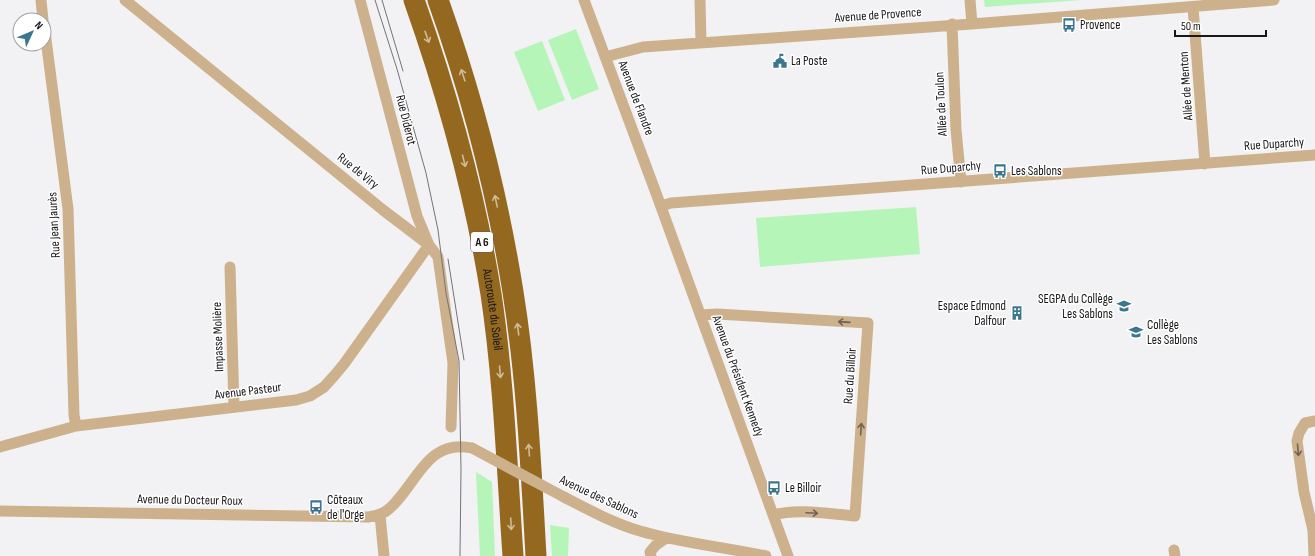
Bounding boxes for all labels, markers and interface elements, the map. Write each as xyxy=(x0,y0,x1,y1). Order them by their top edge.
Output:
street label: Avenue de Provence xyxy=(833,4,922,26)
north arrow xyxy=(12,12,52,52)
scale bar xyxy=(1175,12,1266,38)
bus stop icon: Provence xyxy=(1061,17,1077,33)
place label: Provence xyxy=(1080,17,1120,33)
text: N xyxy=(32,19,46,32)
text: 50 m xyxy=(1181,19,1201,34)
one-way arrow xyxy=(424,30,431,43)
street label: Allée de Menton xyxy=(1176,51,1196,122)
public building icon: La Poste xyxy=(772,53,788,69)
place label: La Poste xyxy=(791,53,828,69)
street label: Avenue de Flandre xyxy=(614,57,658,138)
one-way arrow xyxy=(459,69,466,82)
street label: Allée de Toulon xyxy=(931,71,951,138)
street label: Rue Diderot xyxy=(392,93,420,147)
street label: Rue Duparchy xyxy=(1243,134,1305,154)
street label: Rue de Viry xyxy=(334,149,382,193)
one-way arrow xyxy=(461,155,468,168)
street label: Rue Duparchy xyxy=(920,157,982,179)
bus stop icon: Les Sablons xyxy=(992,163,1008,179)
place label: Les Sablons xyxy=(1011,163,1062,179)
street label: Rue Jean Jaurès xyxy=(44,191,64,258)
one-way arrow xyxy=(492,195,500,208)
road number: A 6 xyxy=(471,232,493,252)
street label: Autoroute du Soleil xyxy=(479,267,506,351)
place label: SEGPA du Collège Les Sablons xyxy=(1038,291,1113,322)
place label: Espace Edmond Dalfour xyxy=(938,298,1006,329)
school or university icon: SEGPA du Collège Les Sablons xyxy=(1116,298,1132,314)
street label: Impasse Molière xyxy=(209,302,227,372)
building icon: Espace Edmond Dalfour xyxy=(1009,305,1025,321)
street label: Avenue du Président Kennedy xyxy=(708,312,767,439)
place label: Collège Les Sablons xyxy=(1147,317,1198,348)
one-way arrow xyxy=(838,318,851,325)
one-way arrow xyxy=(514,323,521,336)
school or university icon: Collège Les Sablons xyxy=(1128,324,1144,340)
street label: Rue du Billoir xyxy=(840,347,860,405)
one-way arrow xyxy=(496,365,503,378)
street label: Avenue Pasteur xyxy=(213,379,283,403)
one-way arrow xyxy=(857,423,864,436)
one-way arrow xyxy=(1294,443,1302,456)
one-way arrow xyxy=(526,444,533,457)
street label: Avenue des Sablons xyxy=(556,471,641,522)
bus stop icon: Le Billoir xyxy=(766,480,782,496)
place label: Le Billoir xyxy=(785,480,822,496)
street label: Avenue du Docteur Roux xyxy=(136,491,243,509)
place label: Côteaux de l'Orge xyxy=(327,492,364,523)
bus stop icon: Côteaux de l'Orge xyxy=(308,499,324,515)
one-way arrow xyxy=(805,510,818,517)
one-way arrow xyxy=(507,517,514,530)

